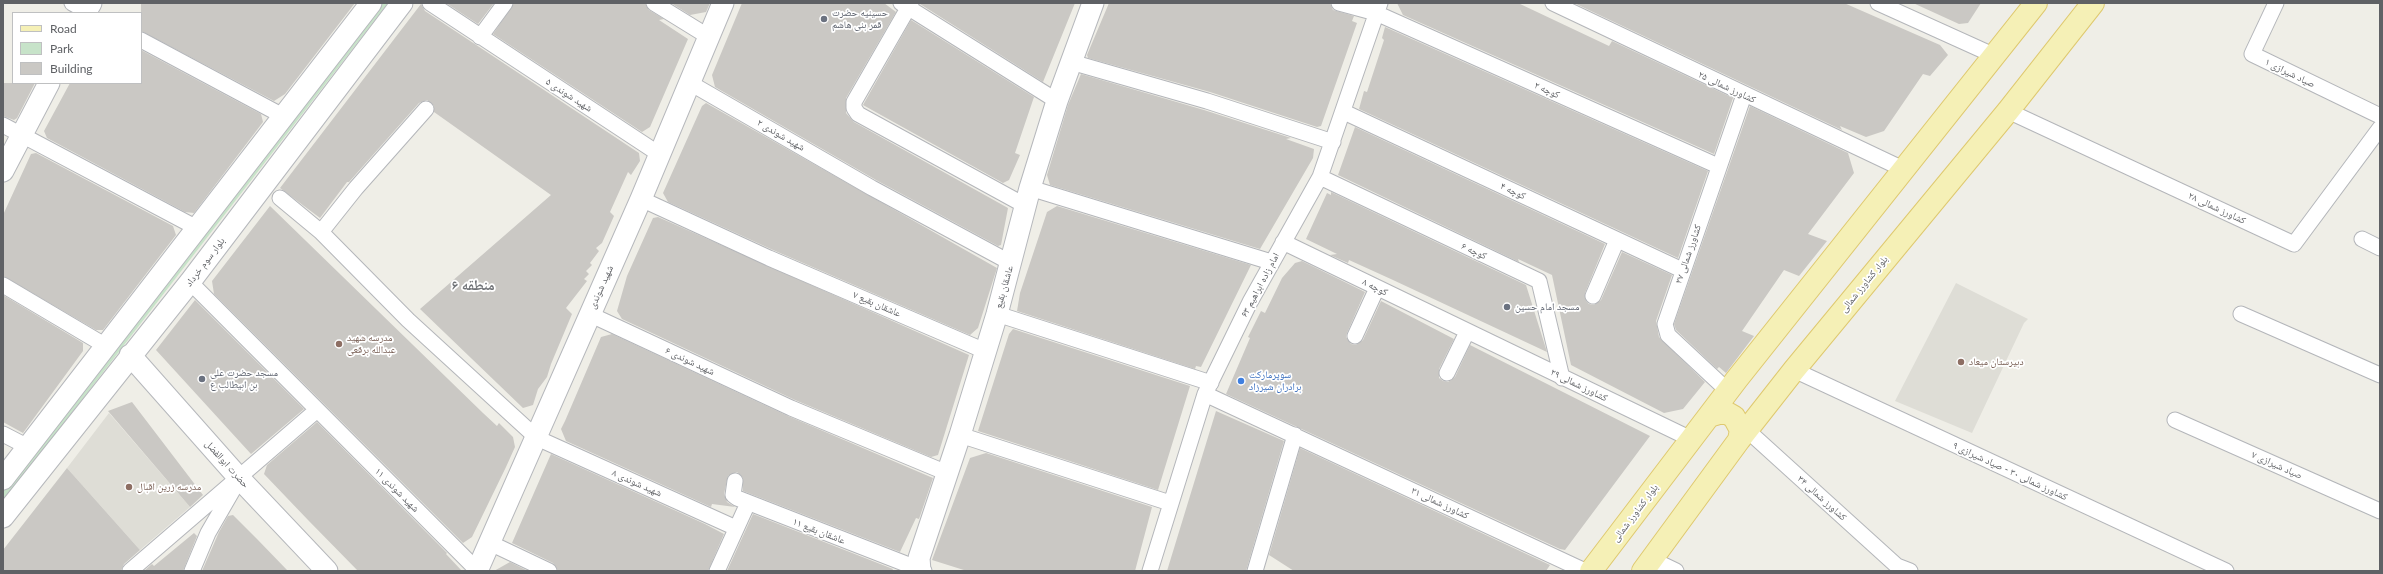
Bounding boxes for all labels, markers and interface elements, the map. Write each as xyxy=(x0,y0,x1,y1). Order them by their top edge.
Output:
place label: حسینیه حضرت قمر بنی هاشم xyxy=(832,7,888,30)
legend xyxy=(12,12,142,84)
marker: حسینیه حضرت قمر بنی هاشم xyxy=(819,14,829,24)
text: Road xyxy=(50,21,77,36)
text: Park xyxy=(50,41,73,56)
street label: صیاد شیرازی ۱ xyxy=(2263,56,2317,90)
text: Building xyxy=(50,61,93,76)
street label: کشاورز شمالی ۲۵ xyxy=(1696,68,1758,106)
street label: شهید شوندی ۵ xyxy=(543,75,595,115)
street label: کوچه ۲ xyxy=(1532,79,1562,101)
street label: شهید شوندی ۲ xyxy=(755,116,807,154)
street label: کوچه ۴ xyxy=(1498,180,1528,202)
street label: کشاورز شمالی ۲۸ xyxy=(2186,189,2248,227)
street label: کشاورز شمالی ۲۷ xyxy=(1672,223,1704,285)
street label: بلوار سوم خرداد xyxy=(183,235,227,289)
street label: کوچه ۶ xyxy=(1459,240,1489,262)
street label: امام زاده ابراهیم ۶۳ xyxy=(1238,251,1282,319)
street label: بلوار کشاورز شمالی xyxy=(1838,253,1890,315)
street label: شهید شوندی xyxy=(586,263,616,311)
street label: عاشقان بقیع xyxy=(992,264,1016,310)
street label: کوچه ۸ xyxy=(1360,276,1390,298)
district label: منطقه ۶ xyxy=(451,277,495,293)
street label: عاشقان بقیع ۷ xyxy=(851,289,903,319)
place label: مسجد امام حسین xyxy=(1515,301,1580,313)
marker: مسجد امام حسین xyxy=(1502,302,1512,312)
place label: مدرسه شهید عبدالله برقعی xyxy=(347,332,396,356)
marker: مدرسه شهید عبدالله برقعی xyxy=(334,339,344,349)
street label: شهید شوندی ۶ xyxy=(663,344,717,378)
place label: دبیرستان میعاد xyxy=(1969,356,2024,368)
marker: دبیرستان میعاد xyxy=(1956,357,1966,367)
street label: کشاورز شمالی ۲۹ xyxy=(1548,366,1610,404)
place label: مسجد حضرت علی بن ابیطالب ع xyxy=(210,367,278,390)
place label: سوپرمارکت برادران شیرزاد xyxy=(1249,369,1302,392)
marker: مسجد حضرت علی بن ابیطالب ع xyxy=(197,374,207,384)
marker: سوپرمارکت برادران شیرزاد xyxy=(1236,376,1246,386)
street label: حضرت ابوالفضل xyxy=(202,438,252,490)
street label: کشاورز شمالی ۳۰ - صیاد شیرازی ۹ xyxy=(1951,439,2069,503)
street label: صیاد شیرازی ۷ xyxy=(2250,448,2304,482)
street label: شهید شوندی ۱۱ xyxy=(372,465,422,515)
street label: شهید شوندی ۸ xyxy=(610,467,664,499)
street label: کشاورز شمالی ۳۴ xyxy=(1795,473,1849,523)
place label: مدرسه زرین اقبال xyxy=(137,481,201,493)
marker: مدرسه زرین اقبال xyxy=(124,482,134,492)
street label: بلوار کشاورز شمالی xyxy=(1609,482,1661,544)
street label: کشاورز شمالی ۳۱ xyxy=(1409,484,1471,522)
street label: عاشقان بقیع ۱۱ xyxy=(791,515,847,547)

